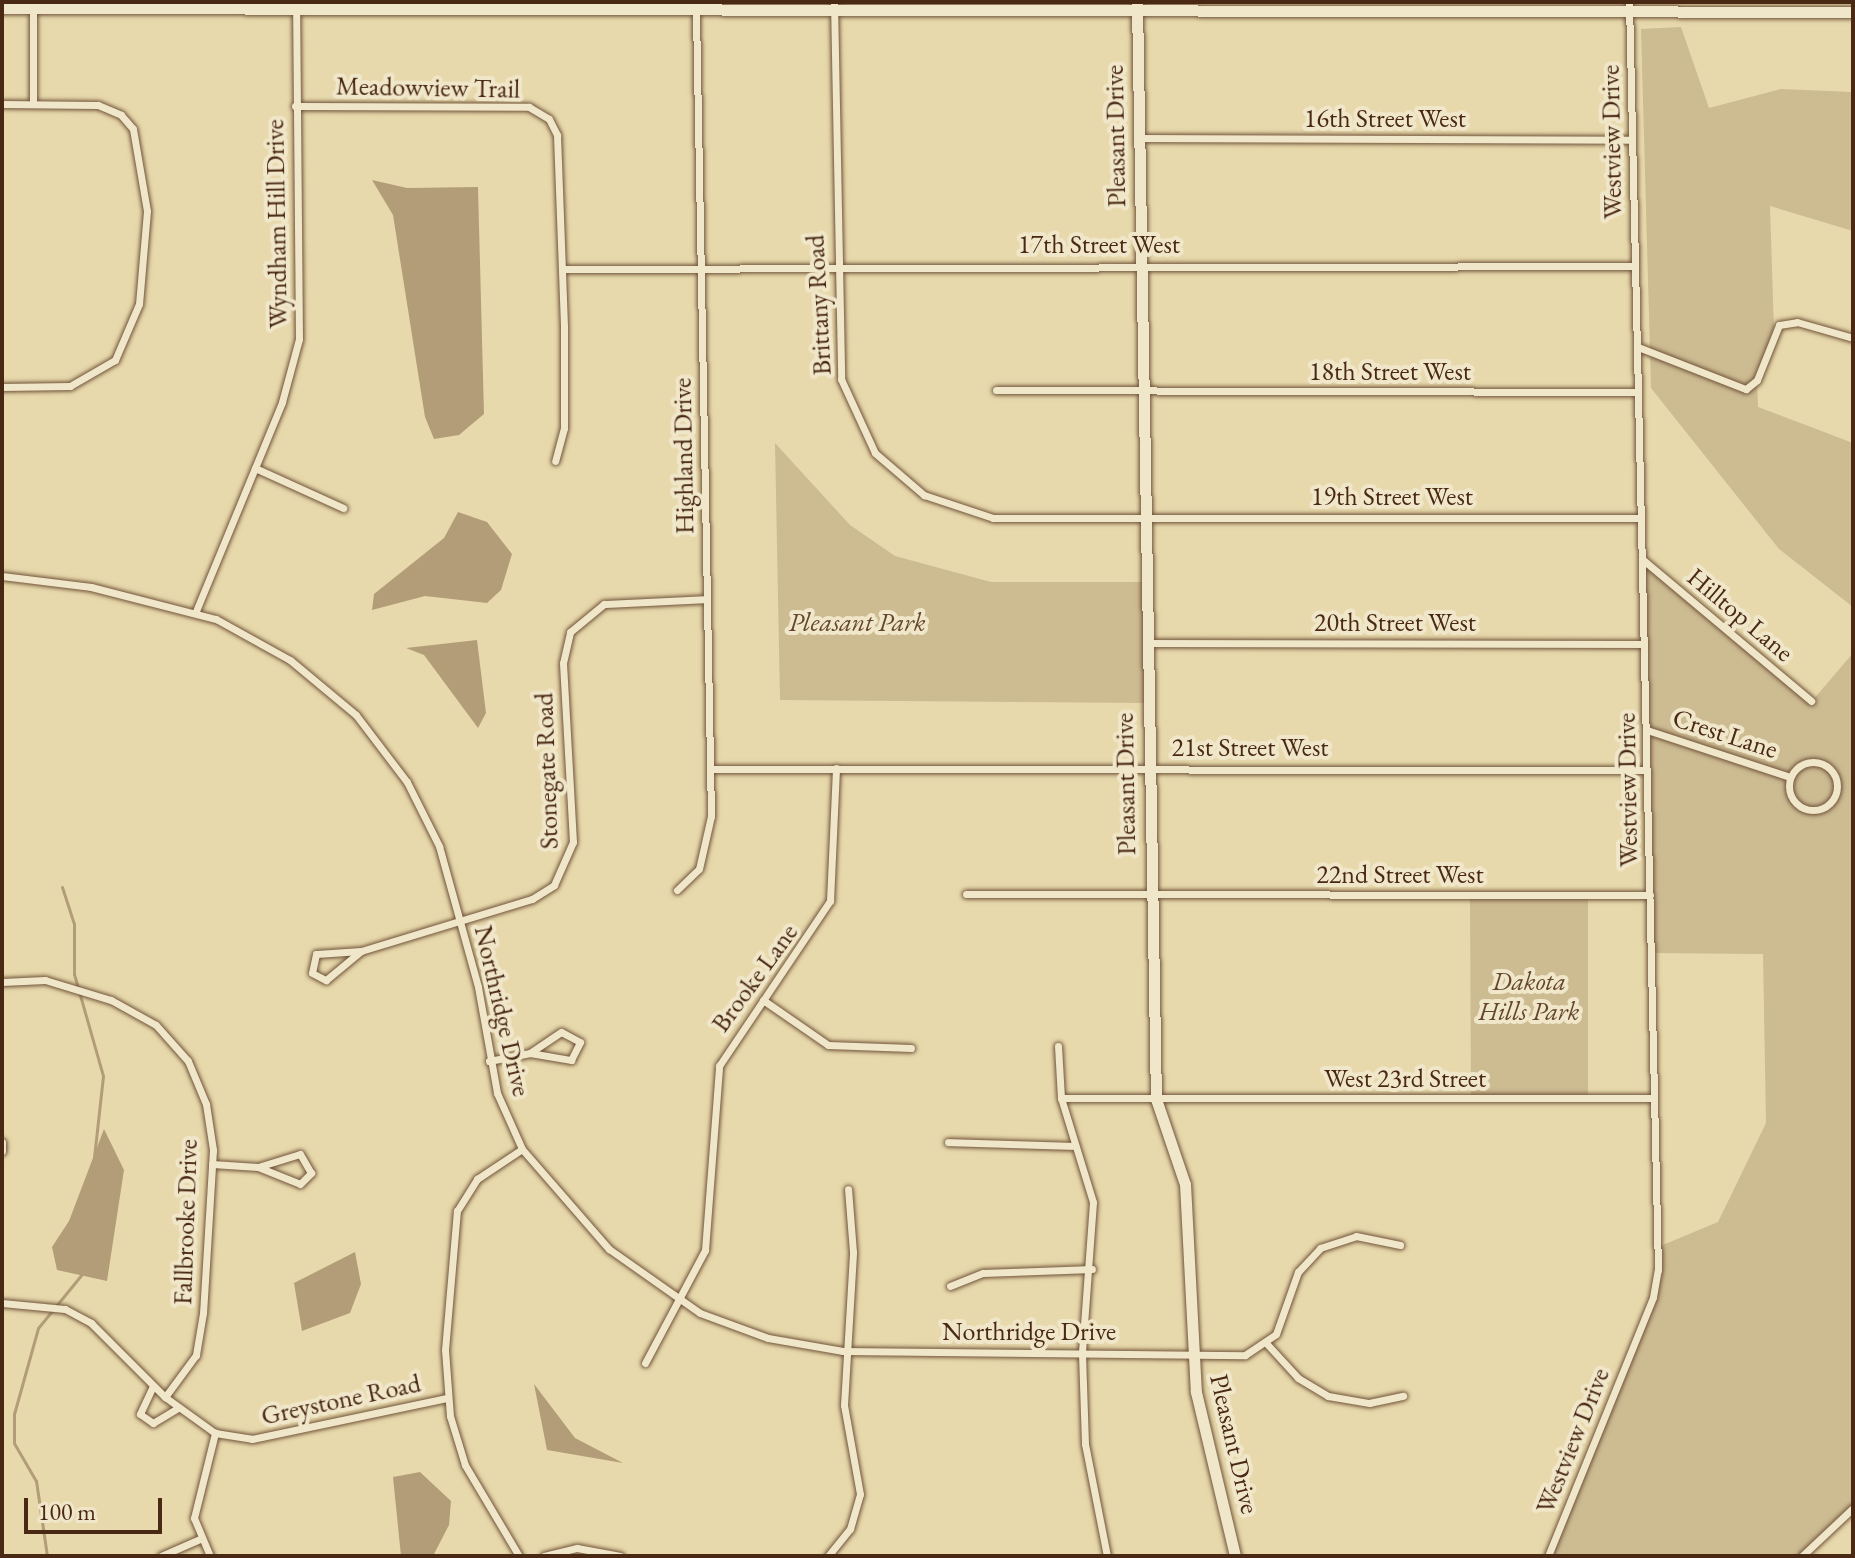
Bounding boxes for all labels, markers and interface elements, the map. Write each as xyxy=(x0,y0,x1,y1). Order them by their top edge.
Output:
street label: Pleasant Drive xyxy=(1099,64,1133,208)
street label: Westview Drive xyxy=(1595,65,1629,219)
street label: Meadowview Trail xyxy=(336,71,520,105)
street label: 16th Street West xyxy=(1304,103,1466,135)
street label: Wyndham Hill Drive xyxy=(260,119,294,329)
street label: 17th Street West xyxy=(1018,229,1180,261)
street label: Brittany Road xyxy=(800,234,838,376)
street label: 18th Street West xyxy=(1309,356,1471,388)
street label: Highland Drive xyxy=(667,378,701,534)
street label: 19th Street West xyxy=(1311,481,1473,513)
street label: Hilltop Lane xyxy=(1681,562,1799,668)
park label: Pleasant Park xyxy=(788,607,926,639)
street label: 20th Street West xyxy=(1314,607,1476,639)
street label: Stonegate Road xyxy=(529,692,565,850)
street label: Crest Lane xyxy=(1669,702,1781,766)
street label: Pleasant Drive xyxy=(1109,712,1143,856)
street label: Westview Drive xyxy=(1611,713,1645,867)
street label: 21st Street West xyxy=(1172,732,1328,764)
street label: 22nd Street West xyxy=(1316,859,1484,891)
street label: Brooke Lane xyxy=(705,918,805,1038)
street label: Northridge Drive xyxy=(467,923,537,1099)
park label: Dakota Hills Park xyxy=(1479,966,1579,1028)
street label: West 23rd Street xyxy=(1324,1063,1486,1095)
street label: Fallbrooke Drive xyxy=(168,1139,204,1305)
street label: Northridge Drive xyxy=(942,1316,1116,1348)
street label: Westview Drive xyxy=(1530,1364,1616,1518)
street label: Greystone Road xyxy=(258,1368,424,1432)
street label: Pleasant Drive xyxy=(1203,1371,1265,1517)
scale bar xyxy=(28,1482,166,1532)
text: 100 m xyxy=(38,1496,96,1527)

